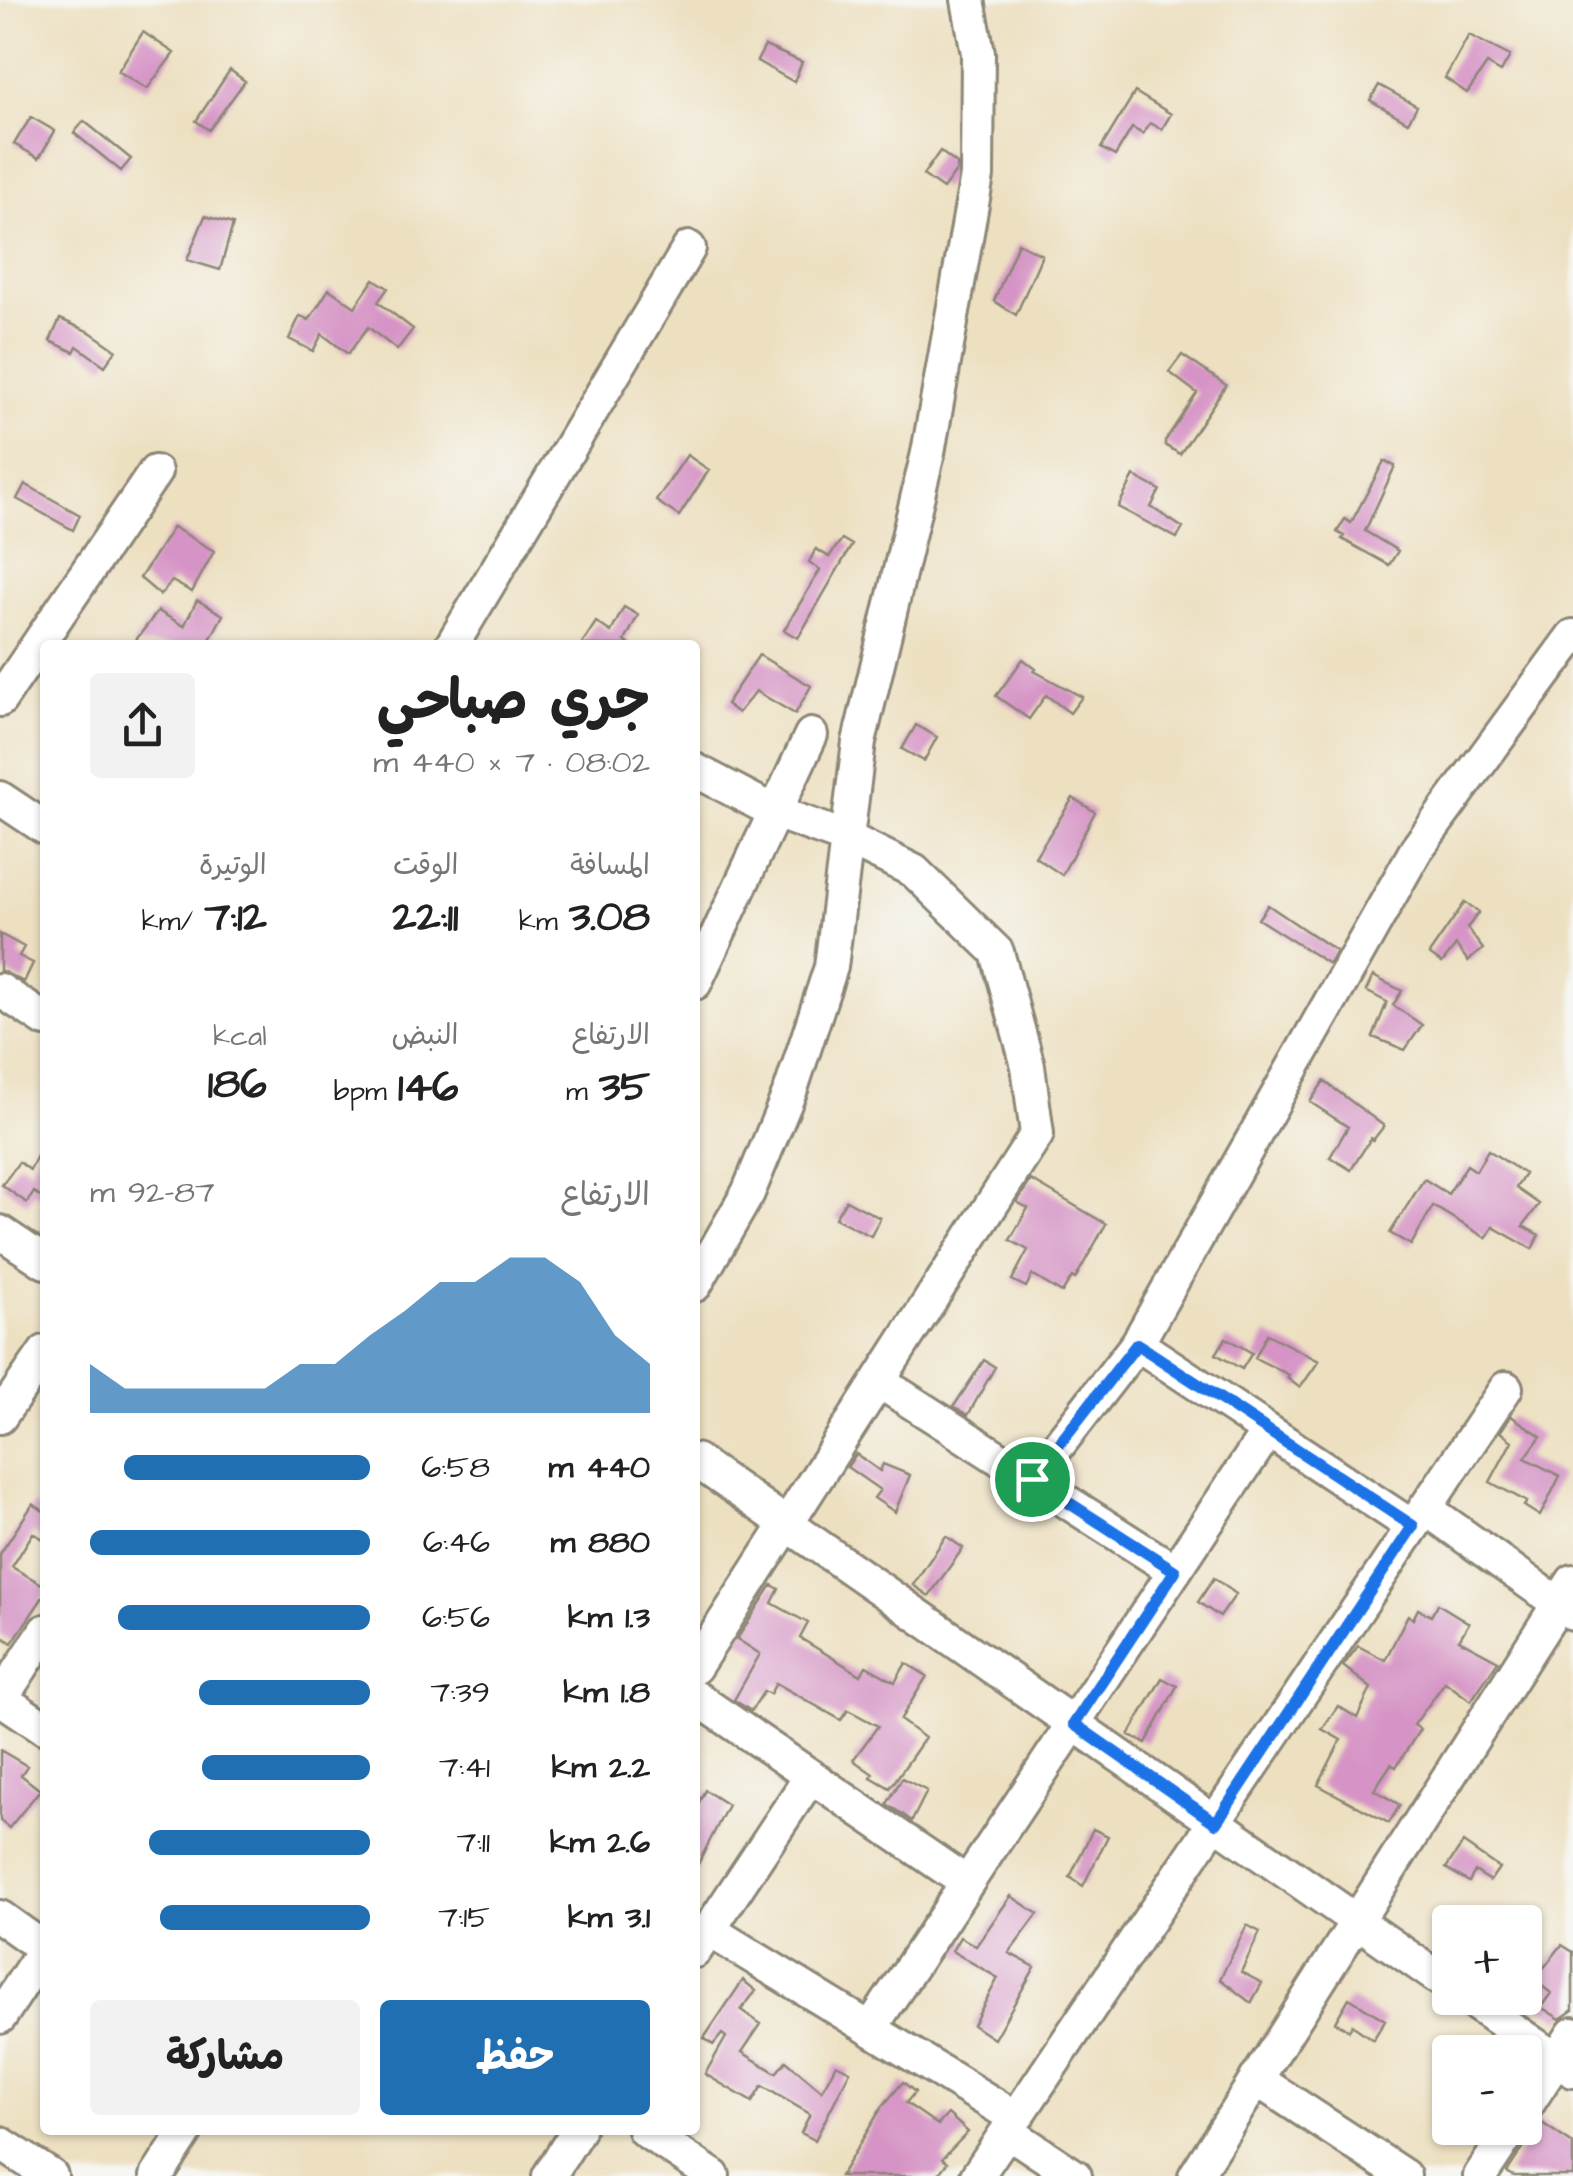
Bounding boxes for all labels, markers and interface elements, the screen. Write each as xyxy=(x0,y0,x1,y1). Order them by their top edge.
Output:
text: جري صباحي xyxy=(377,664,650,740)
button: share xyxy=(90,673,195,778)
text: 08:02 · 7 × 440 m xyxy=(373,740,650,785)
text: الوتيرة xyxy=(199,846,267,885)
text: الوقت xyxy=(393,846,458,885)
text: المسافة xyxy=(570,846,650,885)
text: 7:12 xyxy=(204,889,267,947)
text: 22:11 xyxy=(393,889,458,947)
text: 3.08 xyxy=(569,889,650,947)
text: /km xyxy=(141,902,204,941)
text: km xyxy=(519,902,569,941)
text: النبض xyxy=(391,1016,458,1055)
text: الارتفاع xyxy=(571,1016,650,1055)
text: kcal xyxy=(213,1017,267,1056)
text: 186 xyxy=(208,1056,267,1114)
text: 146 xyxy=(398,1059,458,1117)
text: 35 xyxy=(599,1059,650,1117)
text: bpm xyxy=(334,1072,398,1111)
text: m xyxy=(566,1072,599,1111)
text: 87–92 m xyxy=(90,1170,215,1215)
text: الارتفاع xyxy=(560,1173,650,1218)
pin xyxy=(990,1437,1075,1522)
text: 6:58 xyxy=(421,1445,490,1490)
text: 440 m xyxy=(549,1445,650,1490)
icon: arrive xyxy=(1005,1452,1060,1507)
text: 6:46 xyxy=(423,1520,490,1565)
text: 880 m xyxy=(551,1520,650,1565)
text: 6:56 xyxy=(422,1595,490,1640)
text: 1.3 km xyxy=(568,1595,650,1640)
text: 7:39 xyxy=(430,1670,490,1715)
text: 1.8 km xyxy=(563,1670,650,1715)
text: 7:41 xyxy=(439,1745,490,1790)
text: 2.2 km xyxy=(552,1745,650,1790)
text: 7:11 xyxy=(457,1820,490,1865)
text: 2.6 km xyxy=(550,1820,650,1865)
text: 7:15 xyxy=(438,1895,490,1940)
text: 3.1 km xyxy=(568,1895,650,1940)
map controls xyxy=(1432,1905,1542,2145)
button: + xyxy=(1432,1905,1542,2015)
button: مشاركة xyxy=(90,2000,360,2115)
button: حفظ xyxy=(380,2000,650,2115)
button: − xyxy=(1432,2035,1542,2145)

